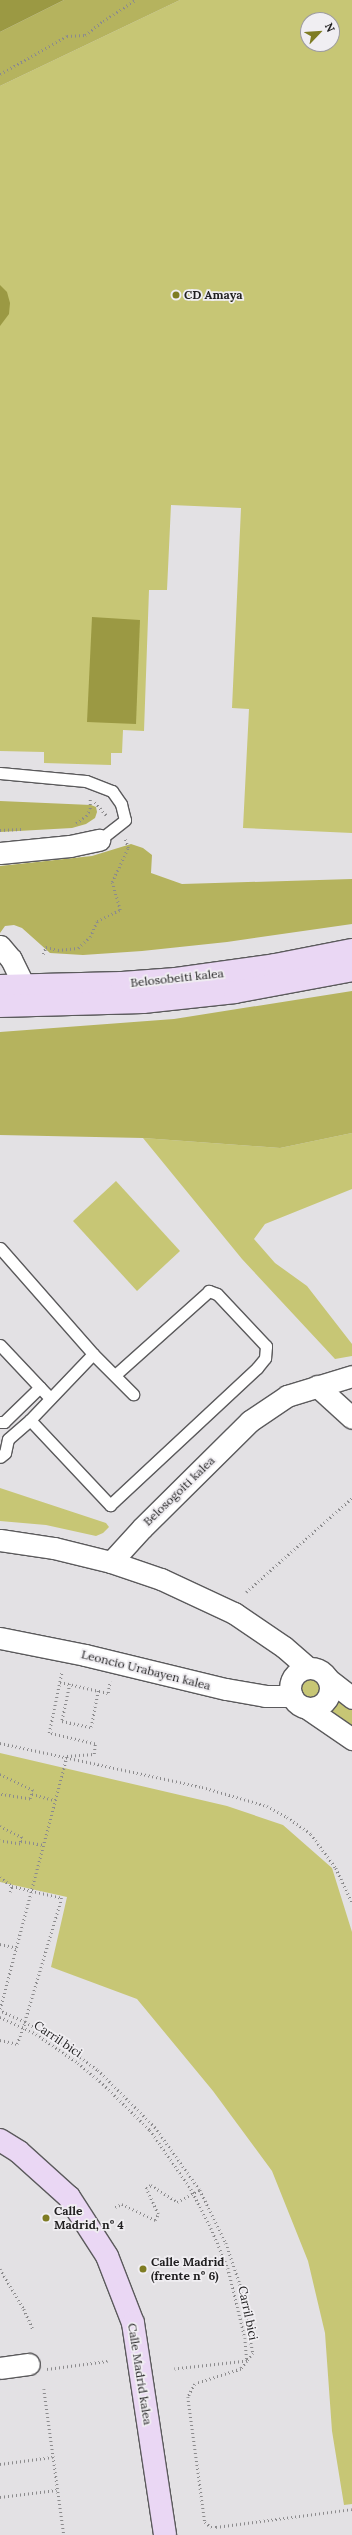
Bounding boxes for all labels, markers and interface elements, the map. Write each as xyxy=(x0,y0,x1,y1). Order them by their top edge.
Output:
north arrow xyxy=(300,12,340,52)
text: N xyxy=(322,21,338,34)
place label: CD Amaya xyxy=(184,288,242,302)
marker: CD Amaya xyxy=(171,290,181,300)
street label: Belosobeiti kalea xyxy=(130,966,224,990)
street label: Belosogoiti kalea xyxy=(140,1453,218,1529)
street label: Leoncio Urabayen kalea xyxy=(80,1647,212,1693)
street label: Carril bici xyxy=(31,2018,85,2060)
place label: Calle Madrid, nº 4 xyxy=(54,2204,124,2232)
marker: Calle Madrid, nº 4 xyxy=(41,2213,51,2223)
place label: Calle Madrid (frente nº 6) xyxy=(151,2255,224,2283)
marker: Calle Madrid (frente nº 6) xyxy=(138,2264,148,2274)
street label: Carril bici xyxy=(235,2285,261,2341)
street label: Calle Madrid kalea xyxy=(125,2322,155,2426)

